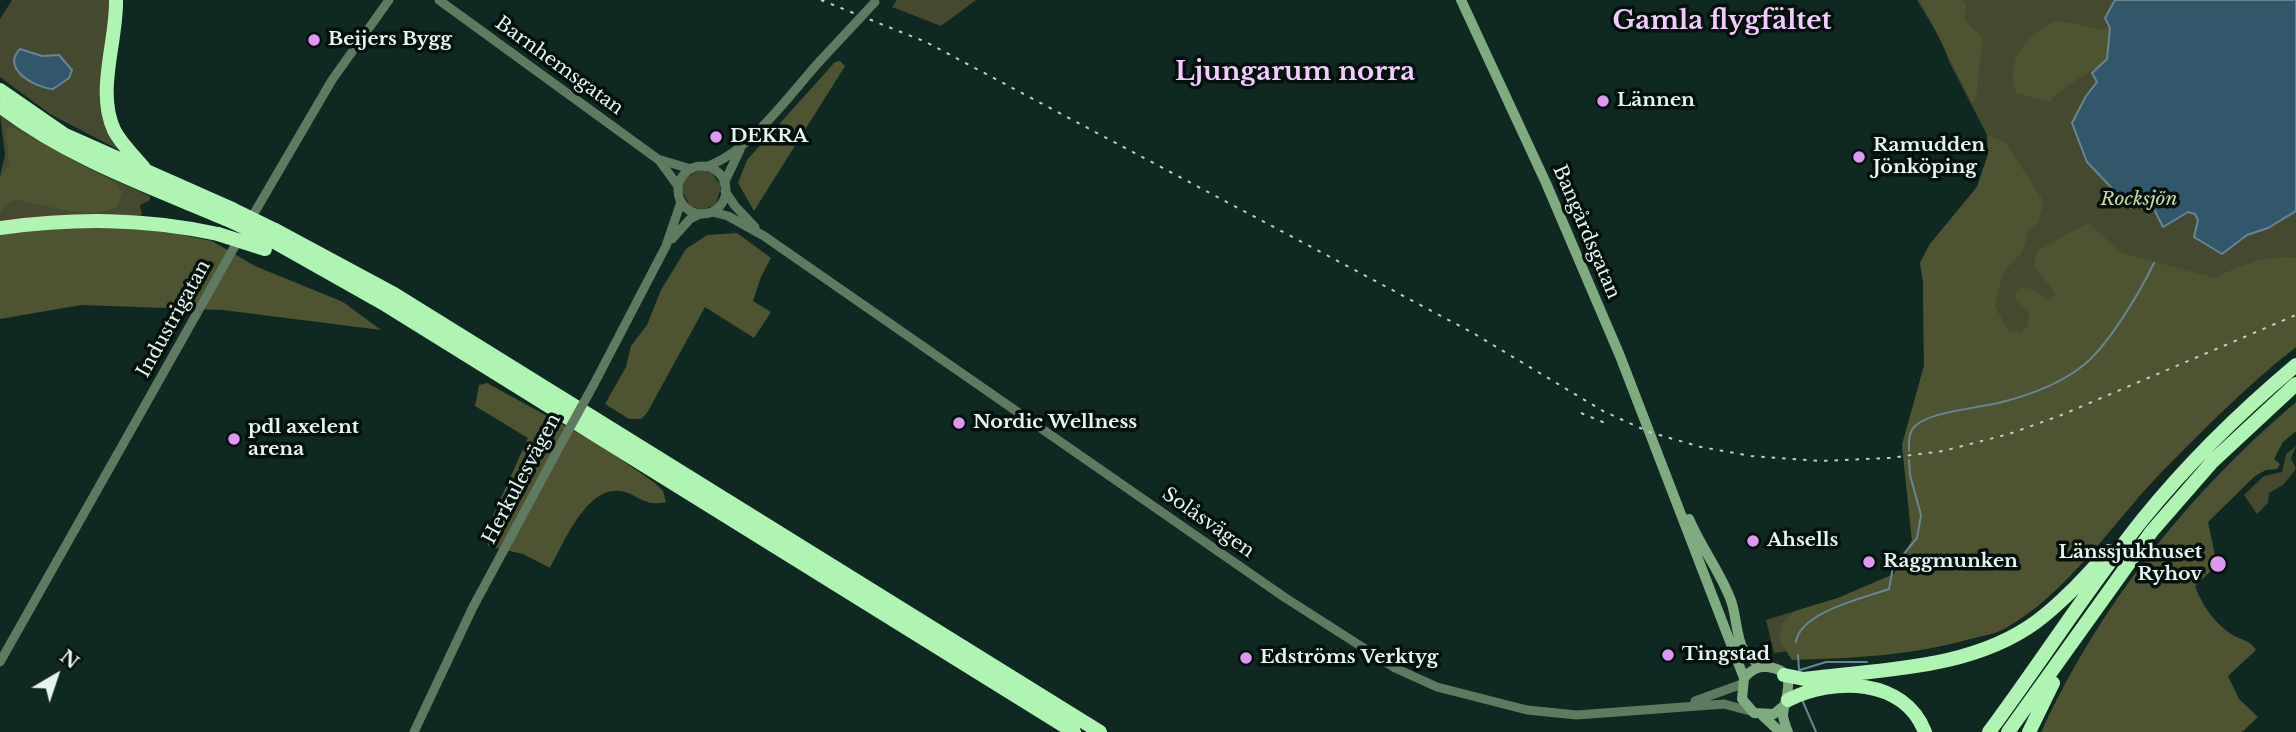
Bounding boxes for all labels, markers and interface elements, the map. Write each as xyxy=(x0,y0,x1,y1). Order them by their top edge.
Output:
district label: Gamla flygfältet xyxy=(1613,6,1831,38)
street label: Barnhemsgatan xyxy=(490,12,628,120)
place label: Beijers Bygg xyxy=(328,29,452,51)
marker: Beijers Bygg xyxy=(306,32,322,48)
district label: Ljungarum norra xyxy=(1175,57,1415,89)
place label: Lännen xyxy=(1617,90,1695,112)
marker: Lännen xyxy=(1595,93,1611,109)
place label: DEKRA xyxy=(730,126,808,148)
marker: DEKRA xyxy=(708,129,724,145)
place label: Ramudden Jönköping xyxy=(1873,135,1985,179)
marker: Ramudden Jönköping xyxy=(1851,149,1867,165)
street label: Bangårdsgatan xyxy=(1548,162,1624,302)
park label: Rocksjön xyxy=(2101,189,2177,211)
street label: Industrigatan xyxy=(132,256,216,382)
street label: Herkulesvägen xyxy=(478,410,566,548)
place label: Nordic Wellness xyxy=(973,412,1137,434)
marker: Nordic Wellness xyxy=(951,415,967,431)
place label: pdl axelent arena xyxy=(248,417,359,461)
marker: pdl axelent arena xyxy=(226,431,242,447)
street label: Solåsvägen xyxy=(1158,483,1258,563)
place label: Ahsells xyxy=(1767,530,1838,552)
marker: Ahsells xyxy=(1745,533,1761,549)
place label: Länssjukhuset Ryhov xyxy=(2059,542,2202,586)
place label: Raggmunken xyxy=(1883,551,2018,573)
marker: Raggmunken xyxy=(1861,554,1877,570)
marker: Länssjukhuset Ryhov xyxy=(2208,554,2228,574)
north arrow xyxy=(21,641,91,711)
place label: Tingstad xyxy=(1682,644,1770,666)
text: N xyxy=(55,645,84,674)
place label: Edströms Verktyg xyxy=(1260,647,1438,669)
marker: Tingstad xyxy=(1660,647,1676,663)
marker: Edströms Verktyg xyxy=(1238,650,1254,666)

